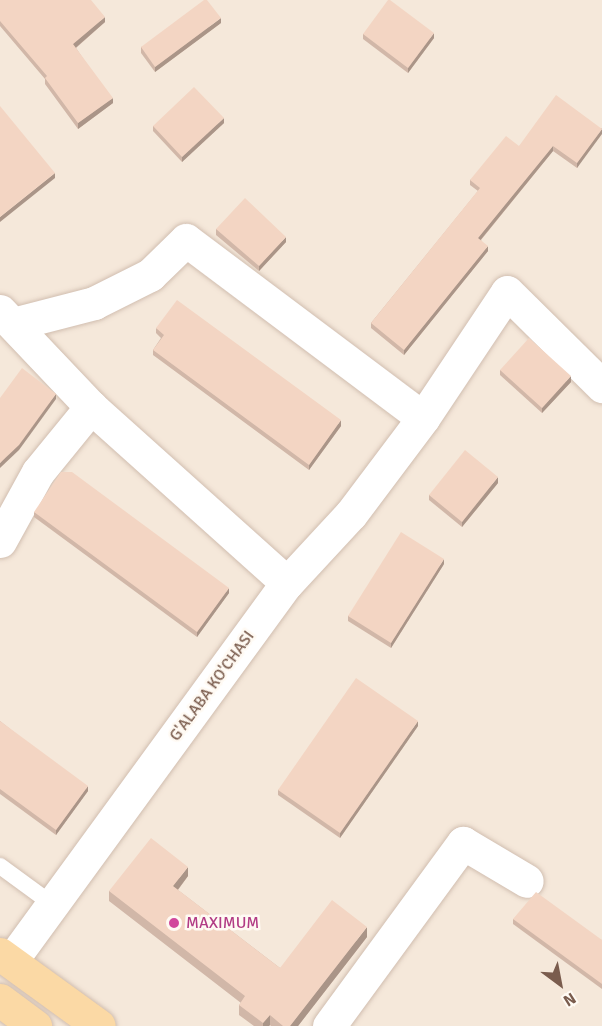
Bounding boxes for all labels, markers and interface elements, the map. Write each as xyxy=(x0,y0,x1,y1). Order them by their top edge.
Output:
street label: G'ALABA KO'CHASI xyxy=(166,627,258,745)
place label: MAXIMUM xyxy=(186,913,259,933)
marker: MAXIMUM xyxy=(167,916,181,930)
north arrow xyxy=(530,954,590,1014)
text: N xyxy=(560,988,580,1011)

